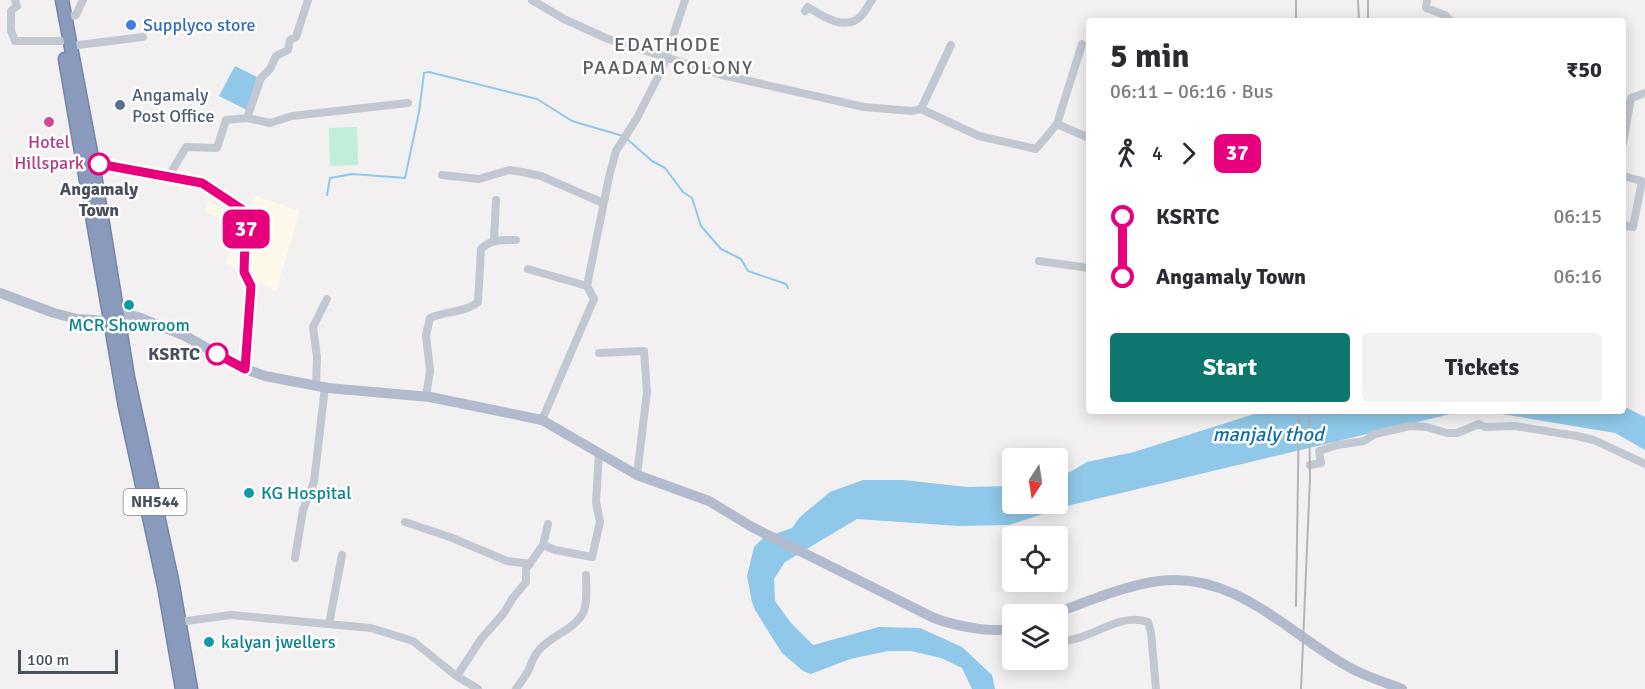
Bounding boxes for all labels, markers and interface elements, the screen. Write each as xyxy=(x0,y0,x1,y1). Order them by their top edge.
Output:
place label: Supplyco store xyxy=(143,14,256,36)
marker: Supplyco store xyxy=(124,18,138,32)
district label: EDATHODE PAADAM COLONY xyxy=(582,32,754,80)
text: 5 min xyxy=(1110,36,1190,77)
text: ₹50 xyxy=(1566,56,1602,83)
text: 06:11 – 06:16 · Bus xyxy=(1110,79,1273,104)
place label: Angamaly Post Office xyxy=(132,84,214,127)
marker: Angamaly Post Office xyxy=(113,98,127,112)
marker: Hotel Hillspark xyxy=(42,115,56,129)
place label: Hotel Hillspark xyxy=(14,131,84,174)
icon: walk xyxy=(1110,137,1143,170)
icon: forward xyxy=(1172,137,1205,170)
text: 37 xyxy=(1226,140,1249,166)
text: 4 xyxy=(1152,141,1163,166)
marker: Angamaly Town xyxy=(88,153,110,175)
place label: Angamaly Town xyxy=(60,178,138,221)
text: KSRTC xyxy=(1156,203,1219,230)
text: 06:15 xyxy=(1553,204,1602,229)
line badge: 37 xyxy=(219,210,273,248)
text: 37 xyxy=(235,216,257,242)
text: Angamaly Town xyxy=(1156,263,1306,290)
text: 06:16 xyxy=(1553,264,1602,289)
marker: MCR Showroom xyxy=(122,298,136,312)
place label: MCR Showroom xyxy=(68,314,190,336)
button: Start xyxy=(1110,333,1350,402)
button: Tickets xyxy=(1362,333,1602,402)
place label: KSRTC xyxy=(148,343,200,365)
marker: KSRTC xyxy=(206,343,228,365)
water label: manjaly thod xyxy=(1213,422,1326,447)
north arrow xyxy=(1002,448,1068,514)
map controls xyxy=(1002,448,1068,670)
place label: KG Hospital xyxy=(261,482,352,504)
marker: KG Hospital xyxy=(242,486,256,500)
road number: NH544 xyxy=(124,489,186,515)
button: locate xyxy=(1002,526,1068,592)
button: layers xyxy=(1002,604,1068,670)
place label: kalyan jwellers xyxy=(221,631,336,653)
marker: kalyan jwellers xyxy=(202,635,216,649)
scale bar xyxy=(18,647,118,674)
text: 100 m xyxy=(27,650,69,670)

